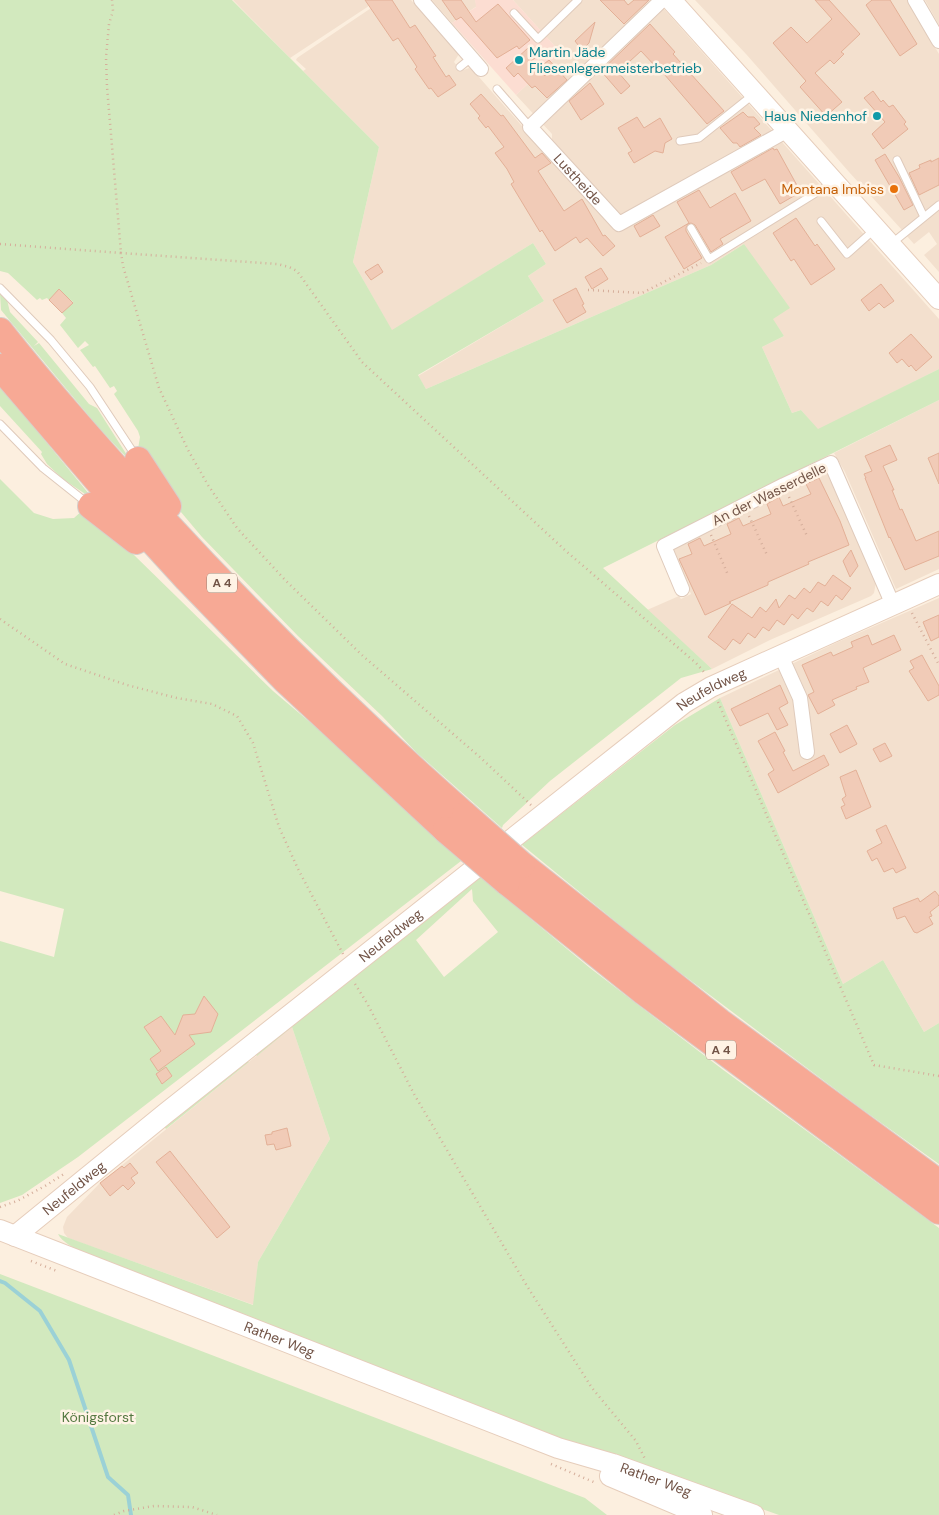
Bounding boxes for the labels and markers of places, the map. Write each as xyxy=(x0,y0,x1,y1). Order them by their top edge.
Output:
place label: Martin Jäde Fliesenlegermeisterbetrieb xyxy=(529,43,702,77)
marker: Martin Jäde Fliesenlegermeisterbetrieb xyxy=(513,54,525,66)
place label: Haus Niedenhof xyxy=(764,107,867,125)
marker: Haus Niedenhof xyxy=(871,110,883,122)
place label: Montana Imbiss xyxy=(781,180,884,198)
marker: Montana Imbiss xyxy=(888,183,900,195)

